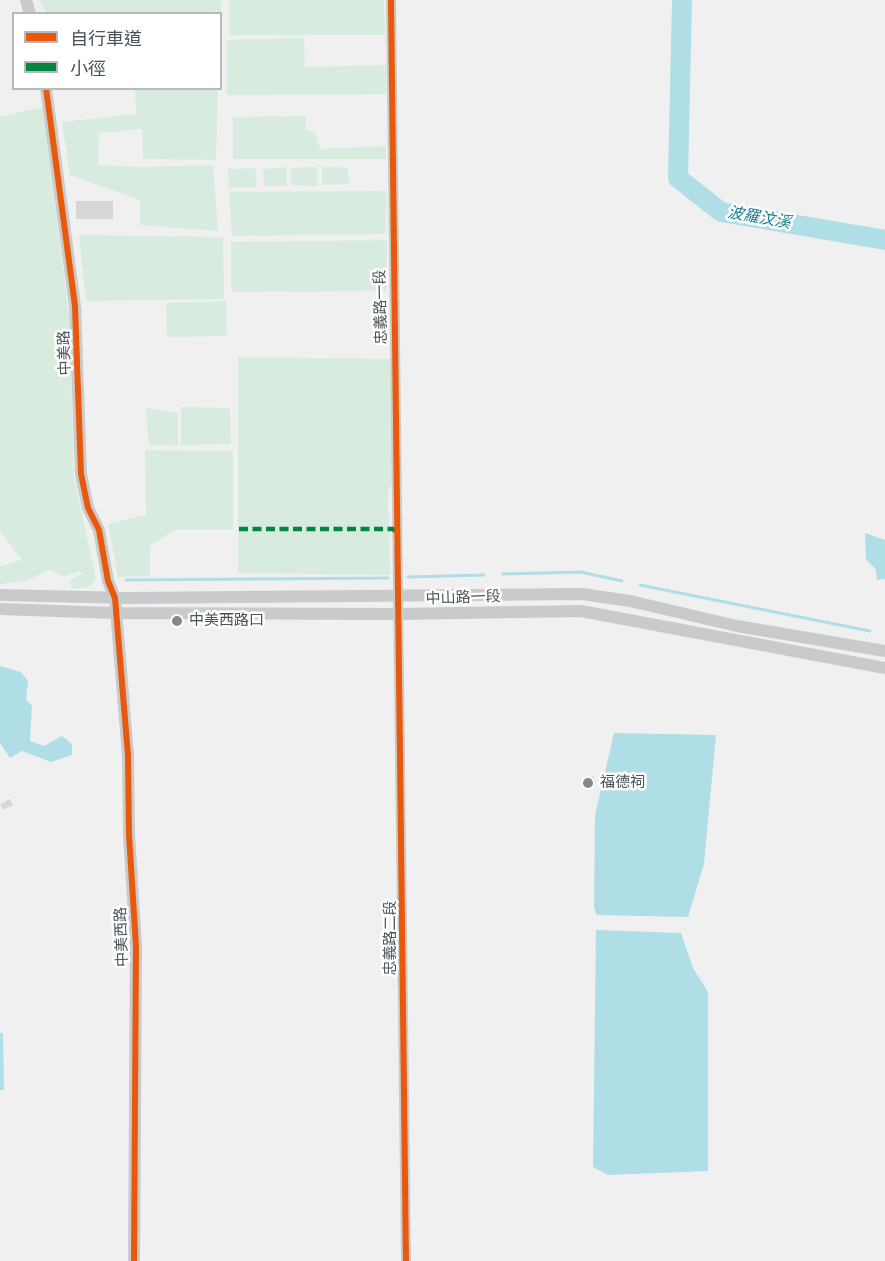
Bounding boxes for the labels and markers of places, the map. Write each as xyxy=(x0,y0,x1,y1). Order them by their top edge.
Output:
place label: 中美西路口 xyxy=(189,612,264,630)
marker: 中美西路口 xyxy=(170,614,184,628)
place label: 福德祠 xyxy=(600,774,645,792)
marker: 福德祠 xyxy=(581,776,595,790)

